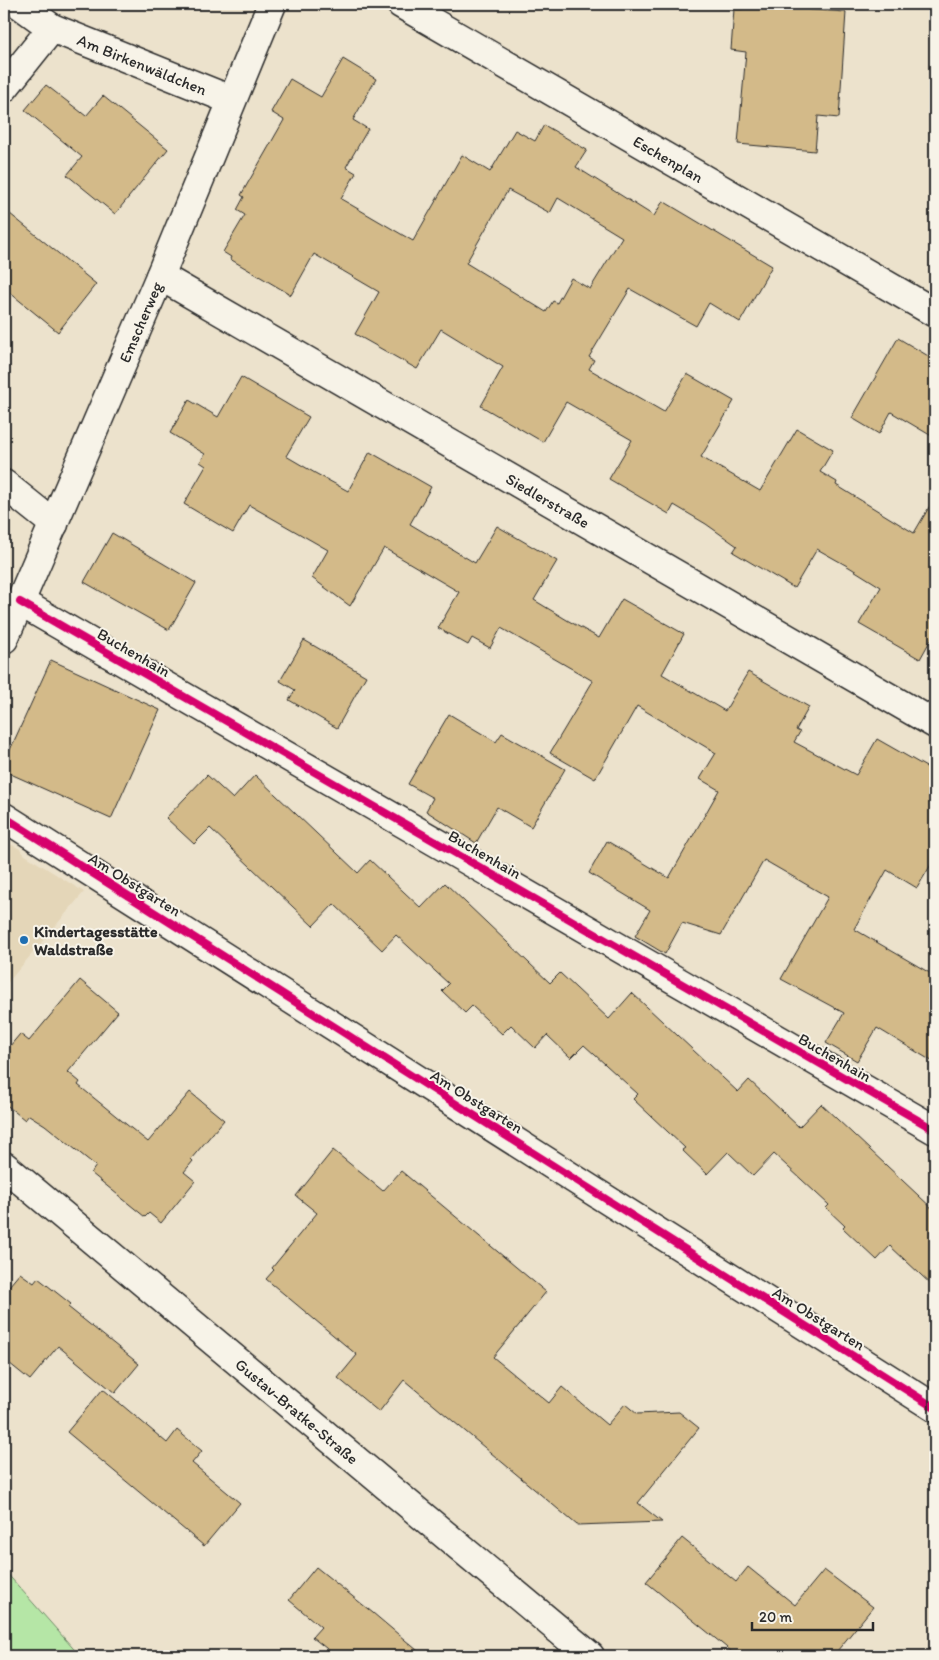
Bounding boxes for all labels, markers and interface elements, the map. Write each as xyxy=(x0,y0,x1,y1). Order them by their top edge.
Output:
street label: Am Birkenwäldchen xyxy=(74,30,209,99)
street label: Eschenplan xyxy=(630,131,707,187)
street label: Emscherweg xyxy=(115,278,167,365)
street label: Siedlerstraße xyxy=(502,469,593,532)
street label: Buchenhain xyxy=(94,624,174,681)
street label: Buchenhain xyxy=(445,826,525,883)
street label: Am Obstgarten xyxy=(85,848,185,921)
place label: Kindertagesstätte Waldstraße xyxy=(34,922,158,959)
marker: Kindertagesstätte Waldstraße xyxy=(18,934,30,946)
street label: Buchenhain xyxy=(795,1029,875,1086)
street label: Am Obstgarten xyxy=(427,1065,527,1138)
street label: Am Obstgarten xyxy=(769,1282,869,1355)
street label: Gustav-Bratke-Straße xyxy=(231,1355,362,1468)
scale bar xyxy=(752,1600,873,1632)
text: 20 m xyxy=(759,1608,793,1626)

